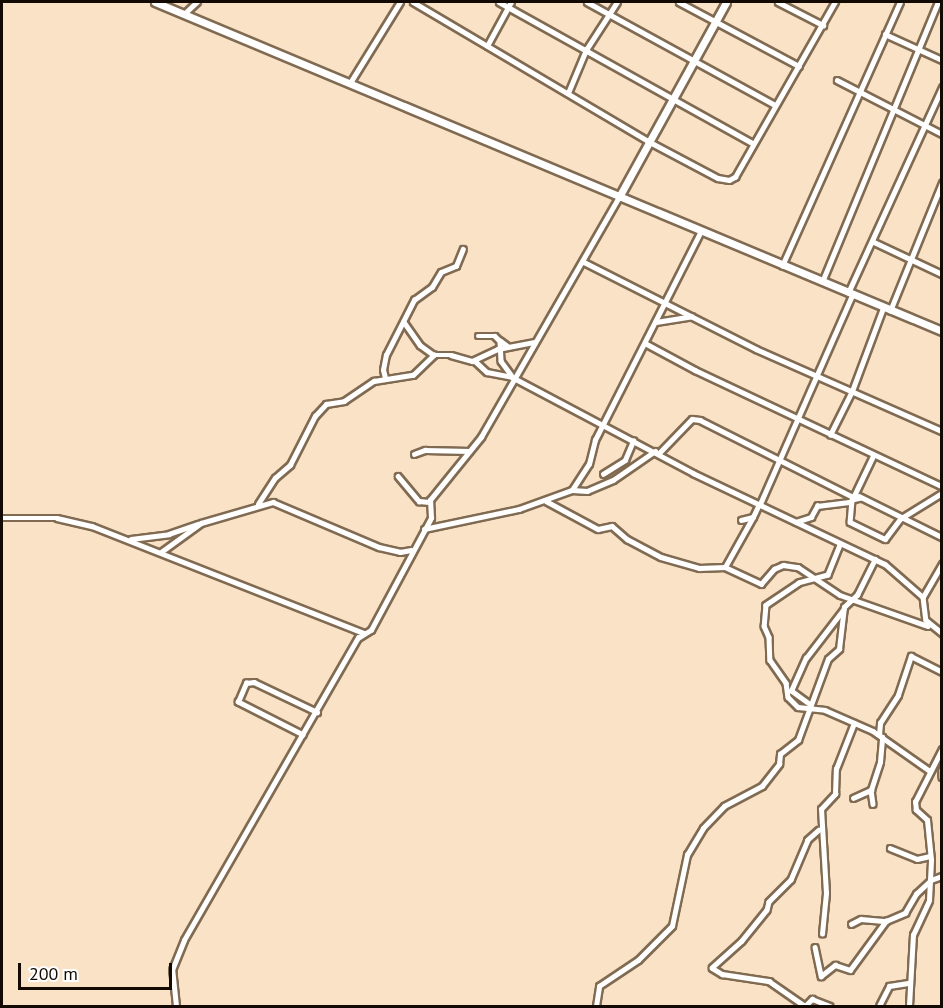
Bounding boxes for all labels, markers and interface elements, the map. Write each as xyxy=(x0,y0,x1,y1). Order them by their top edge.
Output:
scale bar xyxy=(21,951,176,989)
text: 200 m xyxy=(29,962,78,985)

